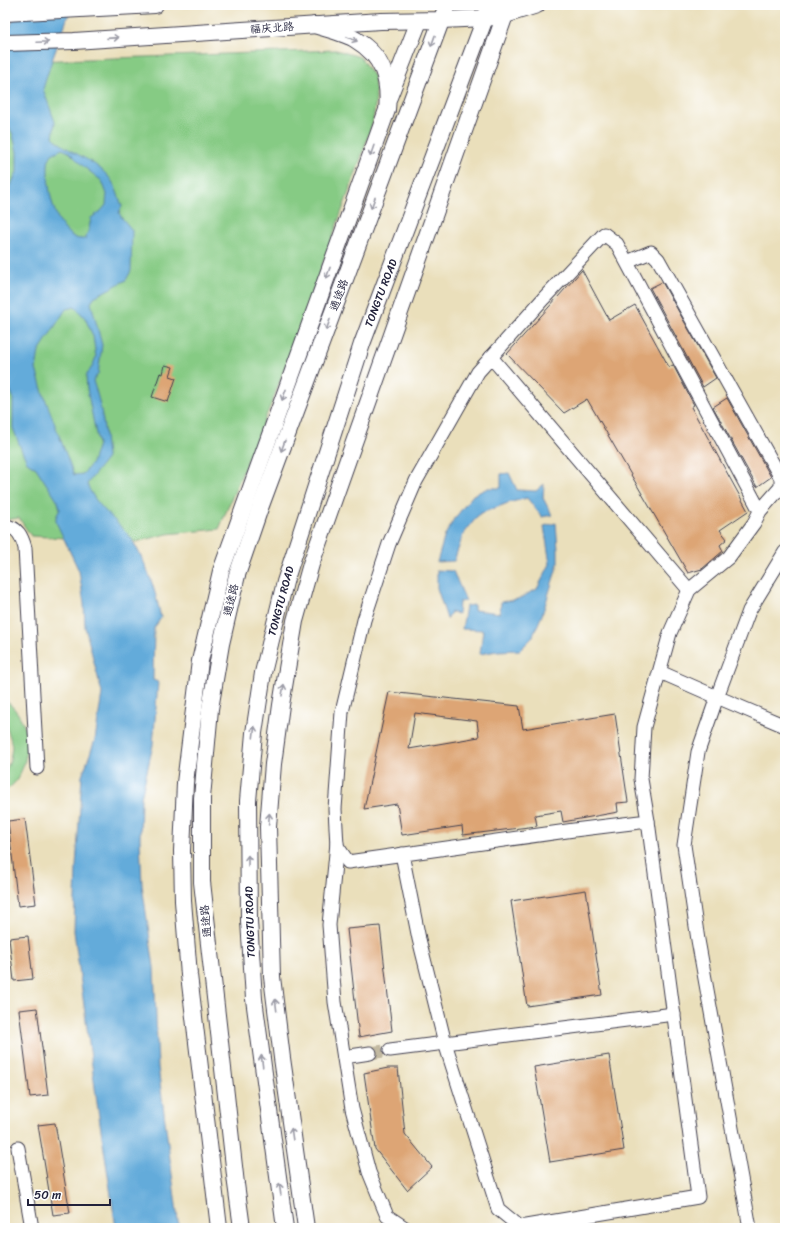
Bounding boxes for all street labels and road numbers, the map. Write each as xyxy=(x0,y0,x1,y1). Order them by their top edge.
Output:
street label: 福庆北路 xyxy=(249,17,295,39)
street label: TONGTU ROAD xyxy=(359,256,403,330)
street label: 通途路 xyxy=(324,276,354,314)
street label: TONGTU ROAD xyxy=(263,564,300,638)
street label: 通途路 xyxy=(218,582,244,618)
street label: TONGTU ROAD xyxy=(239,885,261,958)
street label: 通途路 xyxy=(195,904,217,938)

